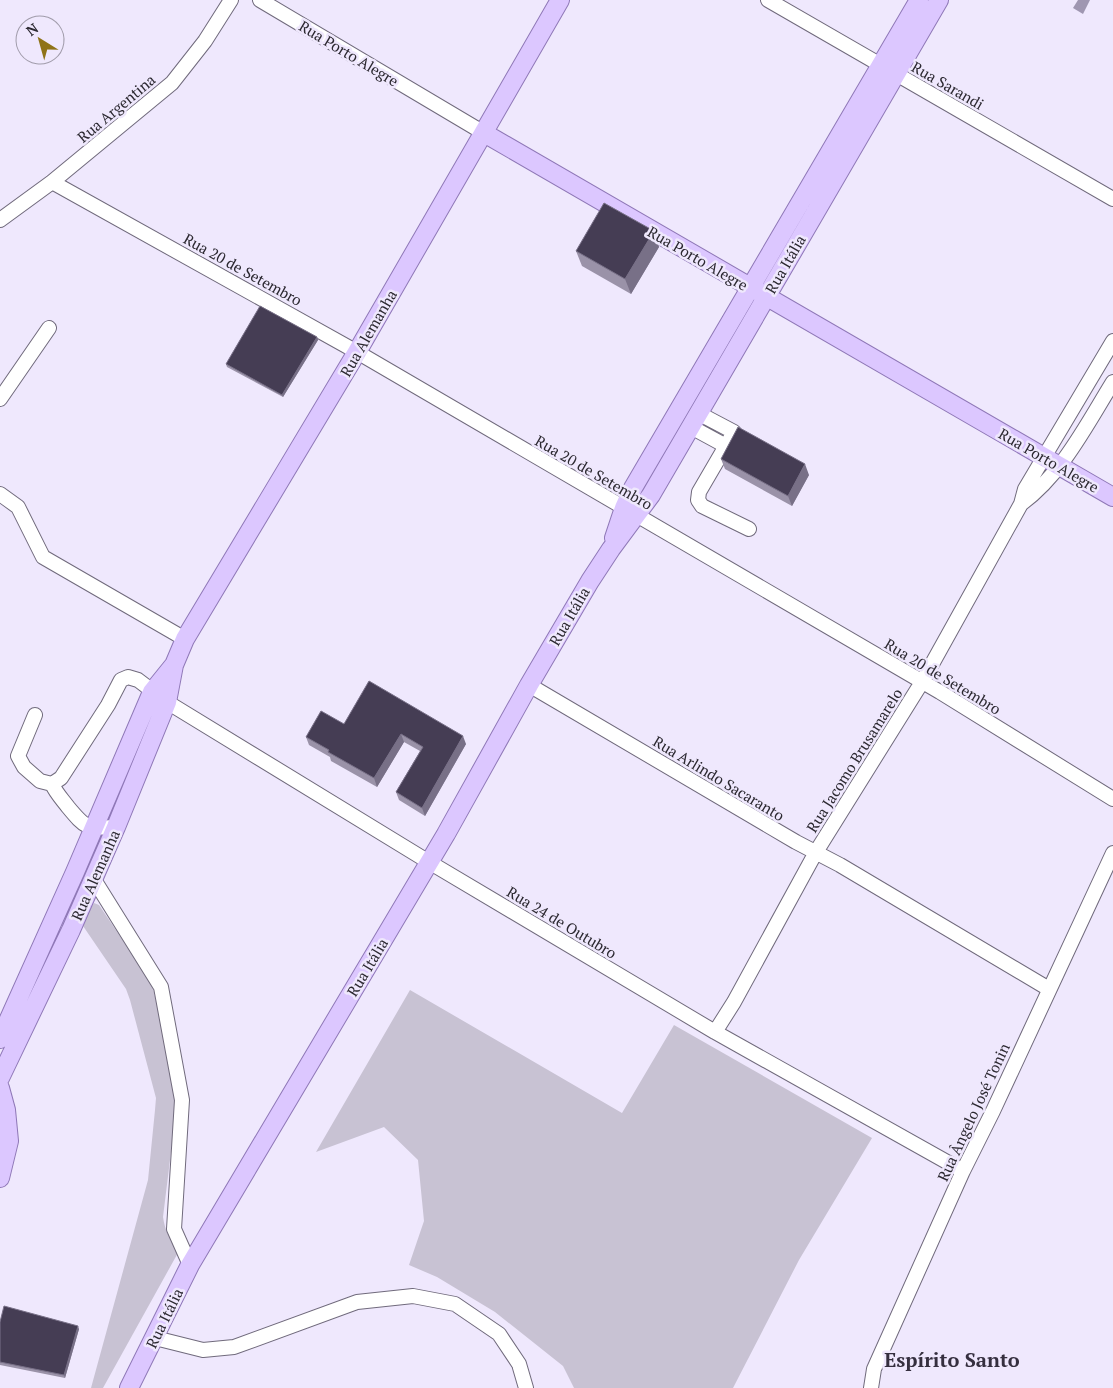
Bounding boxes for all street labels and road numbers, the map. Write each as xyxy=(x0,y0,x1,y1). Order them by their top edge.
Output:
street label: Rua Porto Alegre xyxy=(296,15,402,91)
street label: Rua Sarandi xyxy=(908,56,988,114)
street label: Rua Argentina xyxy=(73,69,160,147)
street label: Rua Porto Alegre xyxy=(644,221,752,295)
street label: Rua 20 de Setembro xyxy=(180,228,306,310)
street label: Rua Itália xyxy=(760,231,810,297)
street label: Rua Alemanha xyxy=(335,286,401,380)
street label: Rua Porto Alegre xyxy=(995,423,1103,497)
street label: Rua 20 de Setembro xyxy=(532,430,656,514)
street label: Rua Itália xyxy=(544,583,594,649)
street label: Rua 20 de Setembro xyxy=(881,633,1005,719)
street label: Rua Jacomo Brusamarelo xyxy=(801,684,907,836)
street label: Rua Arlindo Sacaranto xyxy=(650,731,788,825)
street label: Rua Alemanha xyxy=(66,826,124,923)
street label: Rua 24 de Outubro xyxy=(503,881,621,963)
street label: Rua Itália xyxy=(342,934,392,1000)
street label: Rua Ângelo José Tonin xyxy=(932,1040,1014,1184)
street label: Rua Itália xyxy=(141,1284,187,1351)

